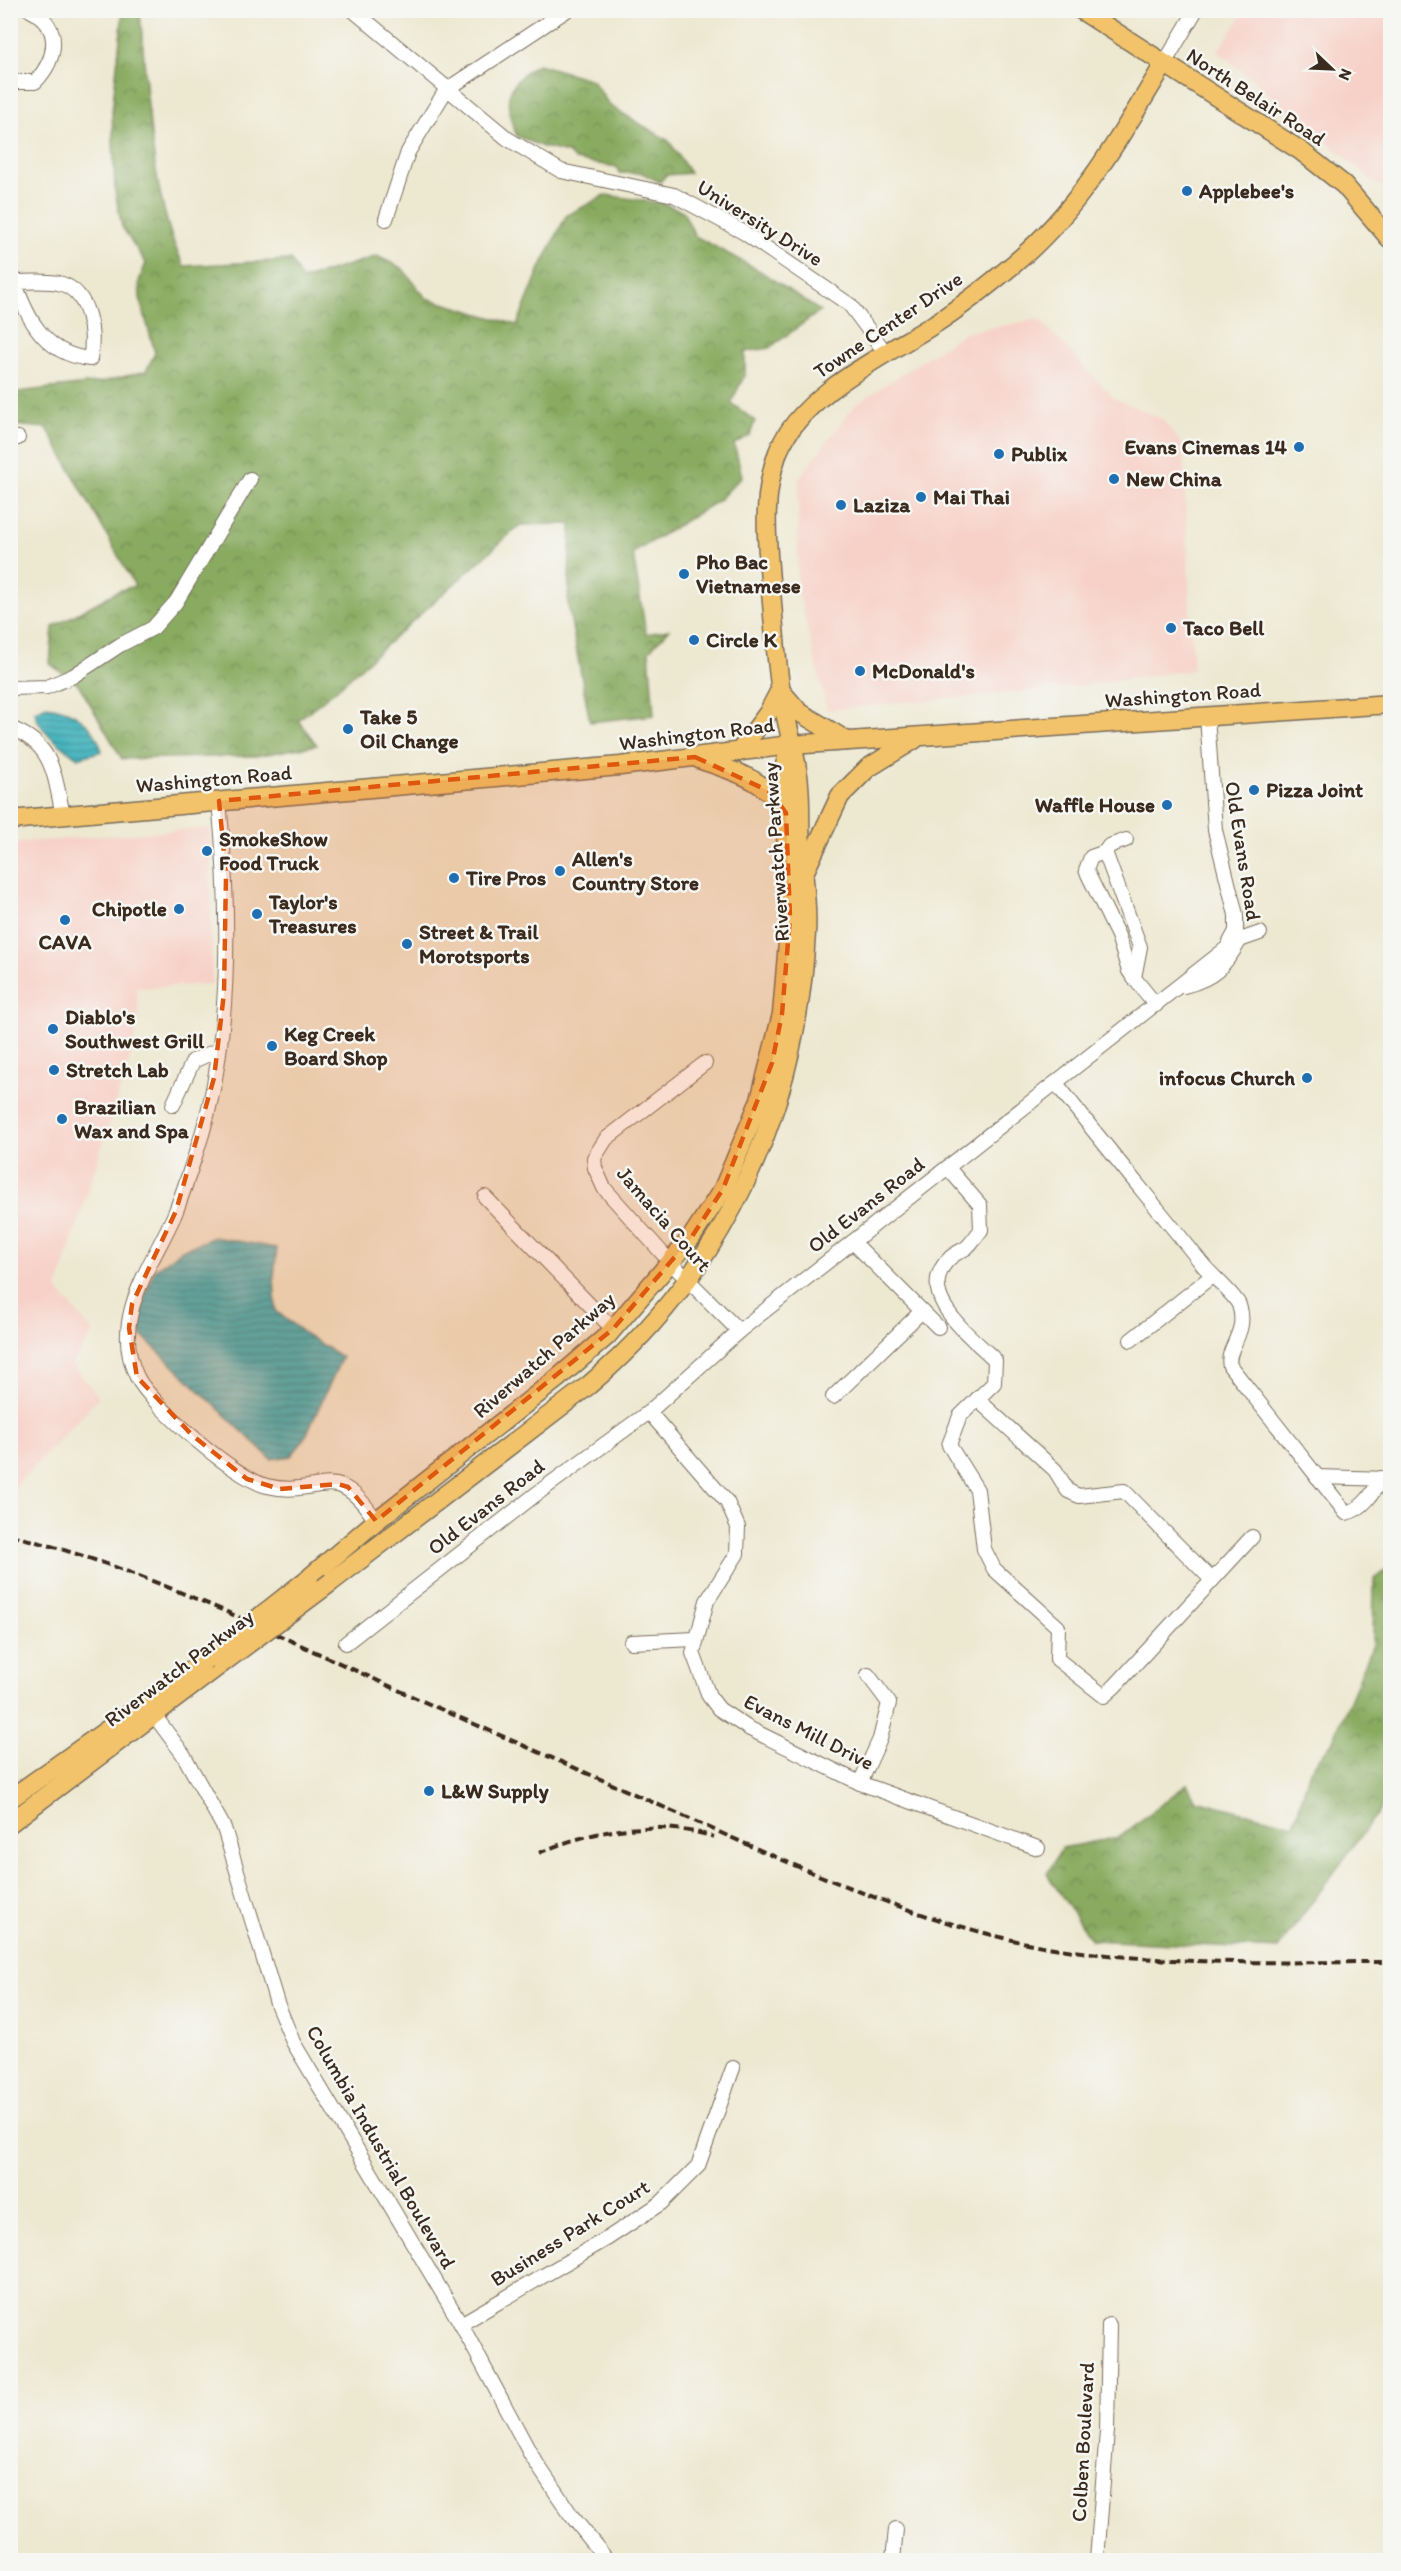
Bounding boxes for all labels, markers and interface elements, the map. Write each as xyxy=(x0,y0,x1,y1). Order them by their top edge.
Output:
north arrow xyxy=(1302,39,1362,99)
street label: North Belair Road xyxy=(1182,42,1331,151)
text: N xyxy=(1334,66,1356,83)
street label: University Drive xyxy=(693,174,828,271)
place label: Applebee's xyxy=(1198,178,1294,204)
marker: Applebee's xyxy=(1180,184,1194,198)
street label: Towne Center Drive xyxy=(809,266,967,384)
place label: Evans Cinemas 14 xyxy=(1124,434,1287,459)
marker: Evans Cinemas 14 xyxy=(1292,440,1306,454)
place label: Publix xyxy=(1011,441,1068,466)
marker: Publix xyxy=(992,447,1006,461)
place label: New China xyxy=(1126,466,1223,491)
marker: New China xyxy=(1107,472,1121,486)
place label: Mai Thai xyxy=(933,484,1010,509)
marker: Mai Thai xyxy=(914,490,928,504)
place label: Laziza xyxy=(853,492,911,517)
marker: Laziza xyxy=(834,498,848,512)
place label: Pho Bac Vietnamese xyxy=(696,549,801,598)
marker: Pho Bac Vietnamese xyxy=(677,567,691,581)
place label: Taco Bell xyxy=(1182,615,1265,640)
marker: Taco Bell xyxy=(1164,621,1178,635)
place label: Circle K xyxy=(706,627,777,652)
marker: Circle K xyxy=(687,633,701,647)
place label: McDonald's xyxy=(872,658,975,683)
marker: McDonald's xyxy=(853,664,867,678)
street label: Washington Road xyxy=(1104,677,1262,712)
place label: Take 5 Oil Change xyxy=(359,704,459,754)
street label: Washington Road xyxy=(618,712,777,755)
marker: Take 5 Oil Change xyxy=(341,722,355,736)
street label: Washington Road xyxy=(135,759,293,798)
street label: Riverwatch Parkway xyxy=(757,761,794,943)
place label: Pizza Joint xyxy=(1266,777,1363,802)
street label: Old Evans Road xyxy=(1220,779,1267,923)
marker: Pizza Joint xyxy=(1247,783,1261,797)
place label: Waffle House xyxy=(1035,792,1155,817)
marker: Waffle House xyxy=(1160,798,1174,812)
place label: SmokeShow Food Truck xyxy=(219,826,328,875)
marker: SmokeShow Food Truck xyxy=(200,844,214,858)
place label: Allen's Country Store xyxy=(571,846,699,896)
marker: Allen's Country Store xyxy=(553,864,567,878)
place label: Tire Pros xyxy=(465,865,546,890)
marker: Tire Pros xyxy=(447,871,461,885)
place label: Taylor's Treasures xyxy=(268,889,357,938)
place label: Chipotle xyxy=(92,896,167,922)
marker: Chipotle xyxy=(172,902,186,916)
marker: Taylor's Treasures xyxy=(250,907,264,921)
marker: CAVA xyxy=(58,913,72,927)
place label: Street & Trail Morotsports xyxy=(419,919,539,969)
place label: CAVA xyxy=(39,929,92,954)
marker: Street & Trail Morotsports xyxy=(400,937,414,951)
place label: Diablo's Southwest Grill xyxy=(65,1004,205,1053)
place label: Keg Creek Board Shop xyxy=(284,1021,388,1071)
marker: Diablo's Southwest Grill xyxy=(46,1022,60,1036)
marker: Keg Creek Board Shop xyxy=(265,1039,279,1053)
place label: Stretch Lab xyxy=(66,1057,169,1082)
marker: Stretch Lab xyxy=(47,1063,61,1077)
place label: infocus Church xyxy=(1159,1065,1295,1090)
marker: infocus Church xyxy=(1300,1071,1314,1085)
place label: Brazilian Wax and Spa xyxy=(74,1094,190,1144)
marker: Brazilian Wax and Spa xyxy=(55,1112,69,1126)
street label: Old Evans Road xyxy=(802,1151,929,1258)
street label: Jamacia Court xyxy=(612,1161,717,1277)
street label: Riverwatch Parkway xyxy=(468,1286,620,1423)
street label: Old Evans Road xyxy=(422,1453,549,1560)
street label: Riverwatch Parkway xyxy=(99,1603,258,1732)
street label: Evans Mill Drive xyxy=(740,1688,878,1775)
place label: L&W Supply xyxy=(441,1778,549,1804)
marker: L&W Supply xyxy=(422,1784,436,1798)
street label: Columbia Industrial Boulevard xyxy=(301,2021,462,2273)
street label: Business Park Court xyxy=(486,2174,654,2292)
street label: Colben Boulevard xyxy=(1066,2361,1099,2523)

